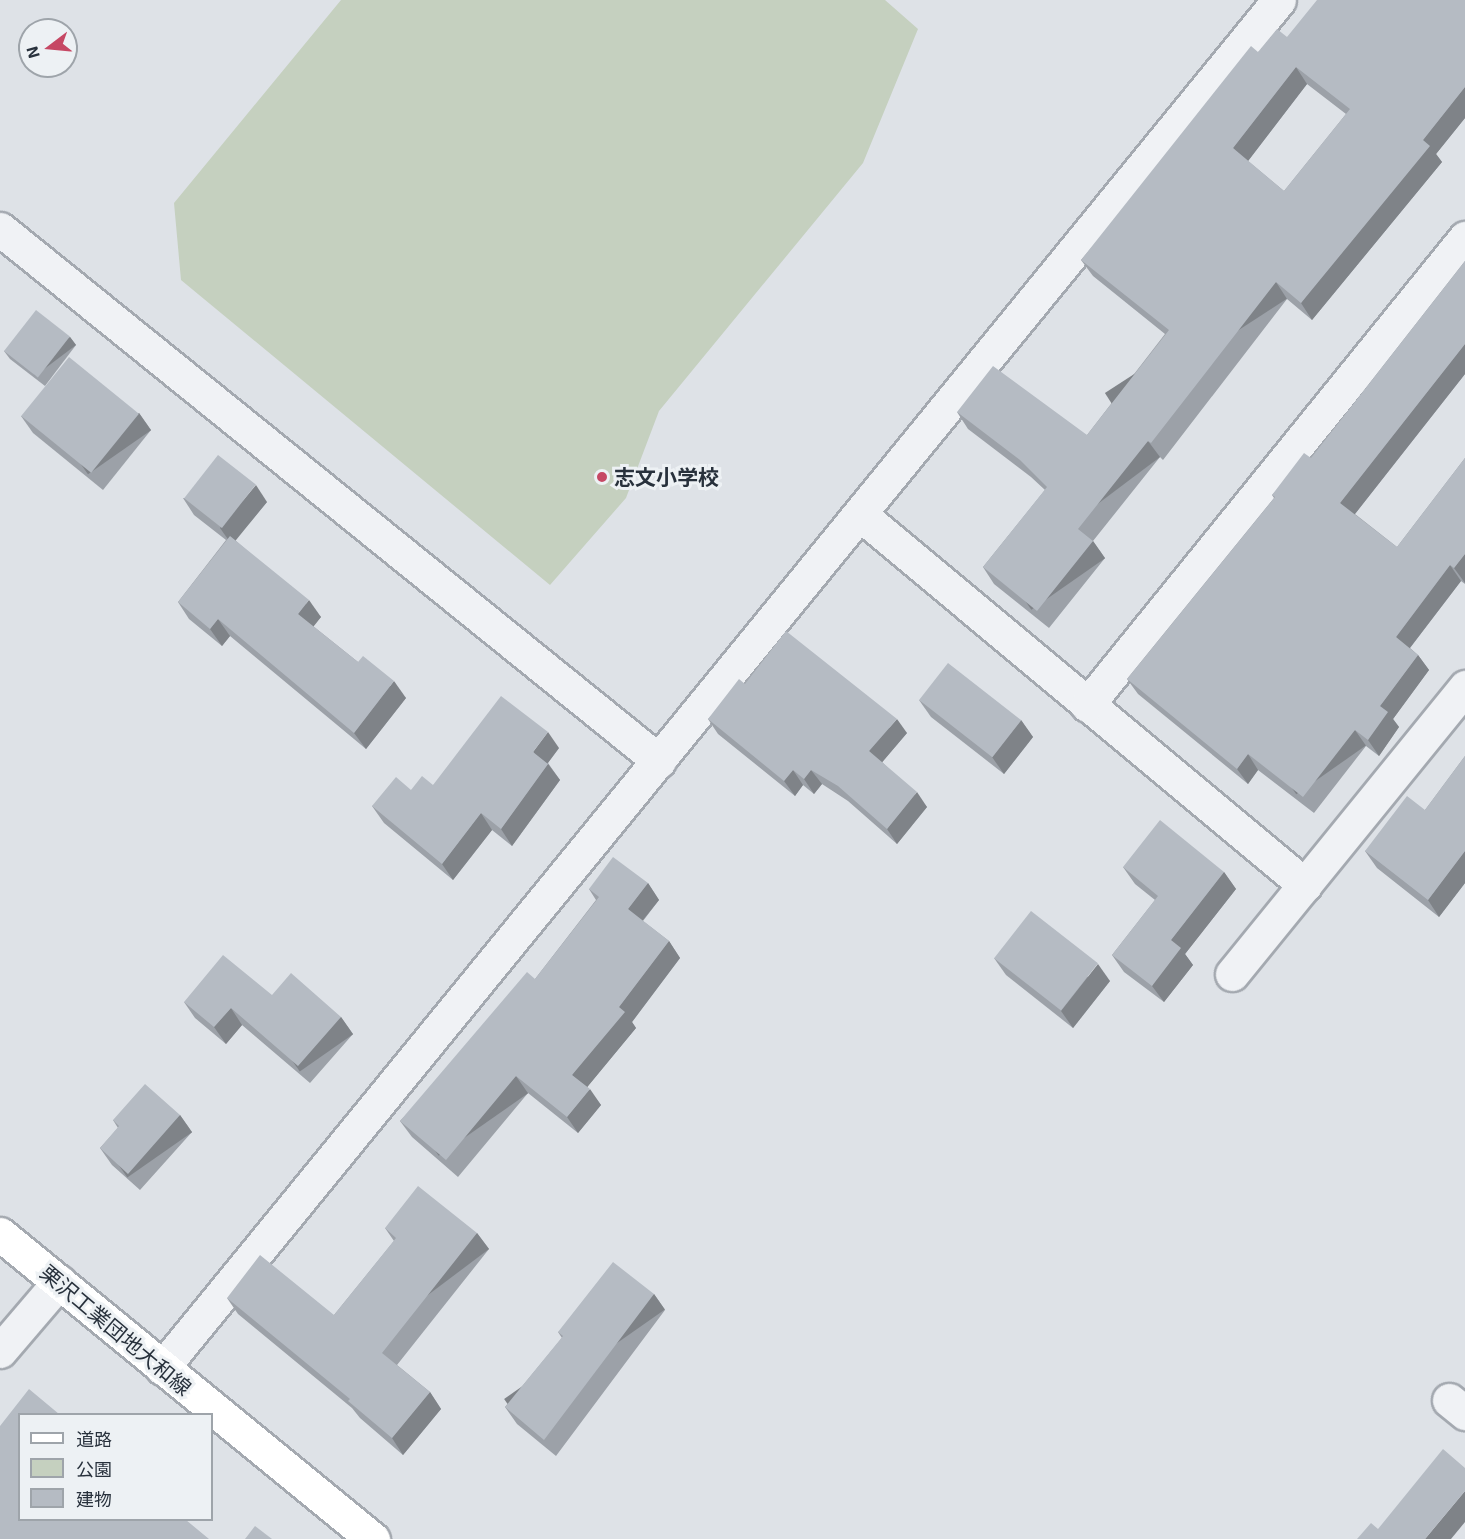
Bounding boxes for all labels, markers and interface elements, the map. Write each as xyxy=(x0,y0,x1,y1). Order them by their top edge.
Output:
north arrow xyxy=(18,18,78,78)
text: N xyxy=(21,44,43,61)
place label: 志文小学校 xyxy=(614,464,719,490)
marker: 志文小学校 xyxy=(595,470,609,484)
street label: 栗沢工業団地大和線 xyxy=(36,1260,196,1400)
legend xyxy=(18,1413,213,1521)
text: 道路 xyxy=(76,1428,112,1450)
text: 公園 xyxy=(76,1458,112,1480)
text: 建物 xyxy=(76,1488,112,1510)

